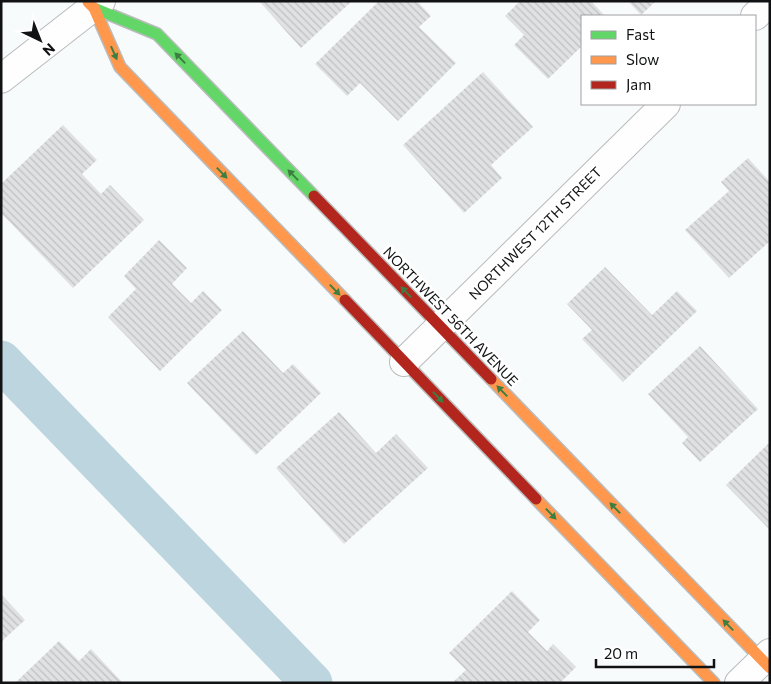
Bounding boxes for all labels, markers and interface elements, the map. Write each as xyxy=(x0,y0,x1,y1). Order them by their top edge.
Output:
north arrow xyxy=(15,15,65,65)
legend xyxy=(581,15,756,105)
text: Fast xyxy=(626,25,655,43)
text: N xyxy=(40,40,59,60)
one-way arrow xyxy=(110,46,118,60)
text: Slow xyxy=(626,50,659,68)
one-way arrow xyxy=(174,52,186,64)
text: Jam xyxy=(626,75,651,93)
street label: NORTHWEST 12TH STREET xyxy=(465,163,605,303)
one-way arrow xyxy=(216,167,228,179)
one-way arrow xyxy=(287,169,299,181)
street label: NORTHWEST 56TH AVENUE xyxy=(380,243,522,389)
one-way arrow xyxy=(329,284,341,296)
one-way arrow xyxy=(400,286,412,298)
one-way arrow xyxy=(496,386,508,398)
one-way arrow xyxy=(432,390,444,402)
one-way arrow xyxy=(609,503,621,515)
one-way arrow xyxy=(545,507,557,519)
one-way arrow xyxy=(722,620,734,632)
scale bar xyxy=(596,636,714,668)
text: 20 m xyxy=(604,644,638,662)

